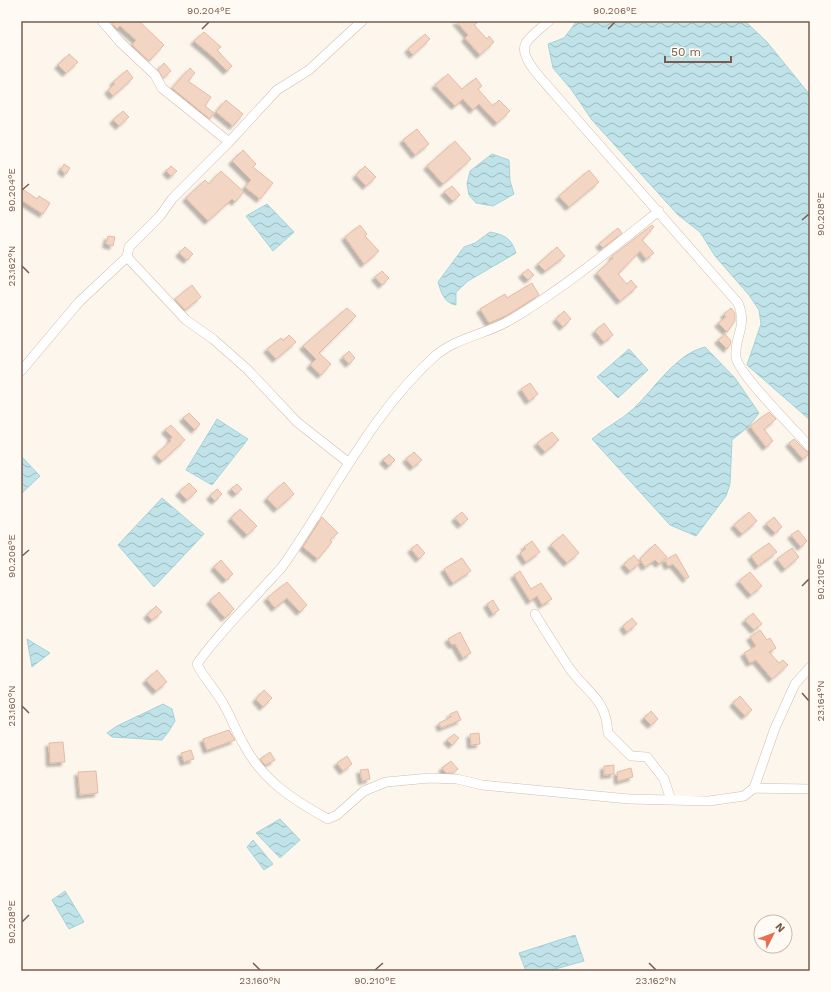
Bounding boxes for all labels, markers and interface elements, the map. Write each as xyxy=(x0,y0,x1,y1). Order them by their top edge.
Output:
text: 90.204°E xyxy=(187,5,231,16)
text: 90.206°E xyxy=(593,5,637,16)
scale bar xyxy=(665,38,731,64)
text: 50 m xyxy=(671,45,701,59)
text: 90.204°E xyxy=(6,168,17,212)
text: 90.208°E xyxy=(815,192,826,236)
text: 23.162°N xyxy=(6,246,17,286)
text: 90.206°E xyxy=(6,534,17,578)
text: 90.210°E xyxy=(815,558,826,600)
text: 23.164°N xyxy=(815,680,826,722)
text: 23.160°N xyxy=(6,685,17,727)
text: 90.208°E xyxy=(6,900,17,944)
north arrow xyxy=(753,914,793,954)
text: N xyxy=(773,920,788,935)
text: 23.160°N xyxy=(239,975,281,986)
text: 90.210°E xyxy=(354,975,396,986)
text: 23.162°N xyxy=(636,975,676,986)

